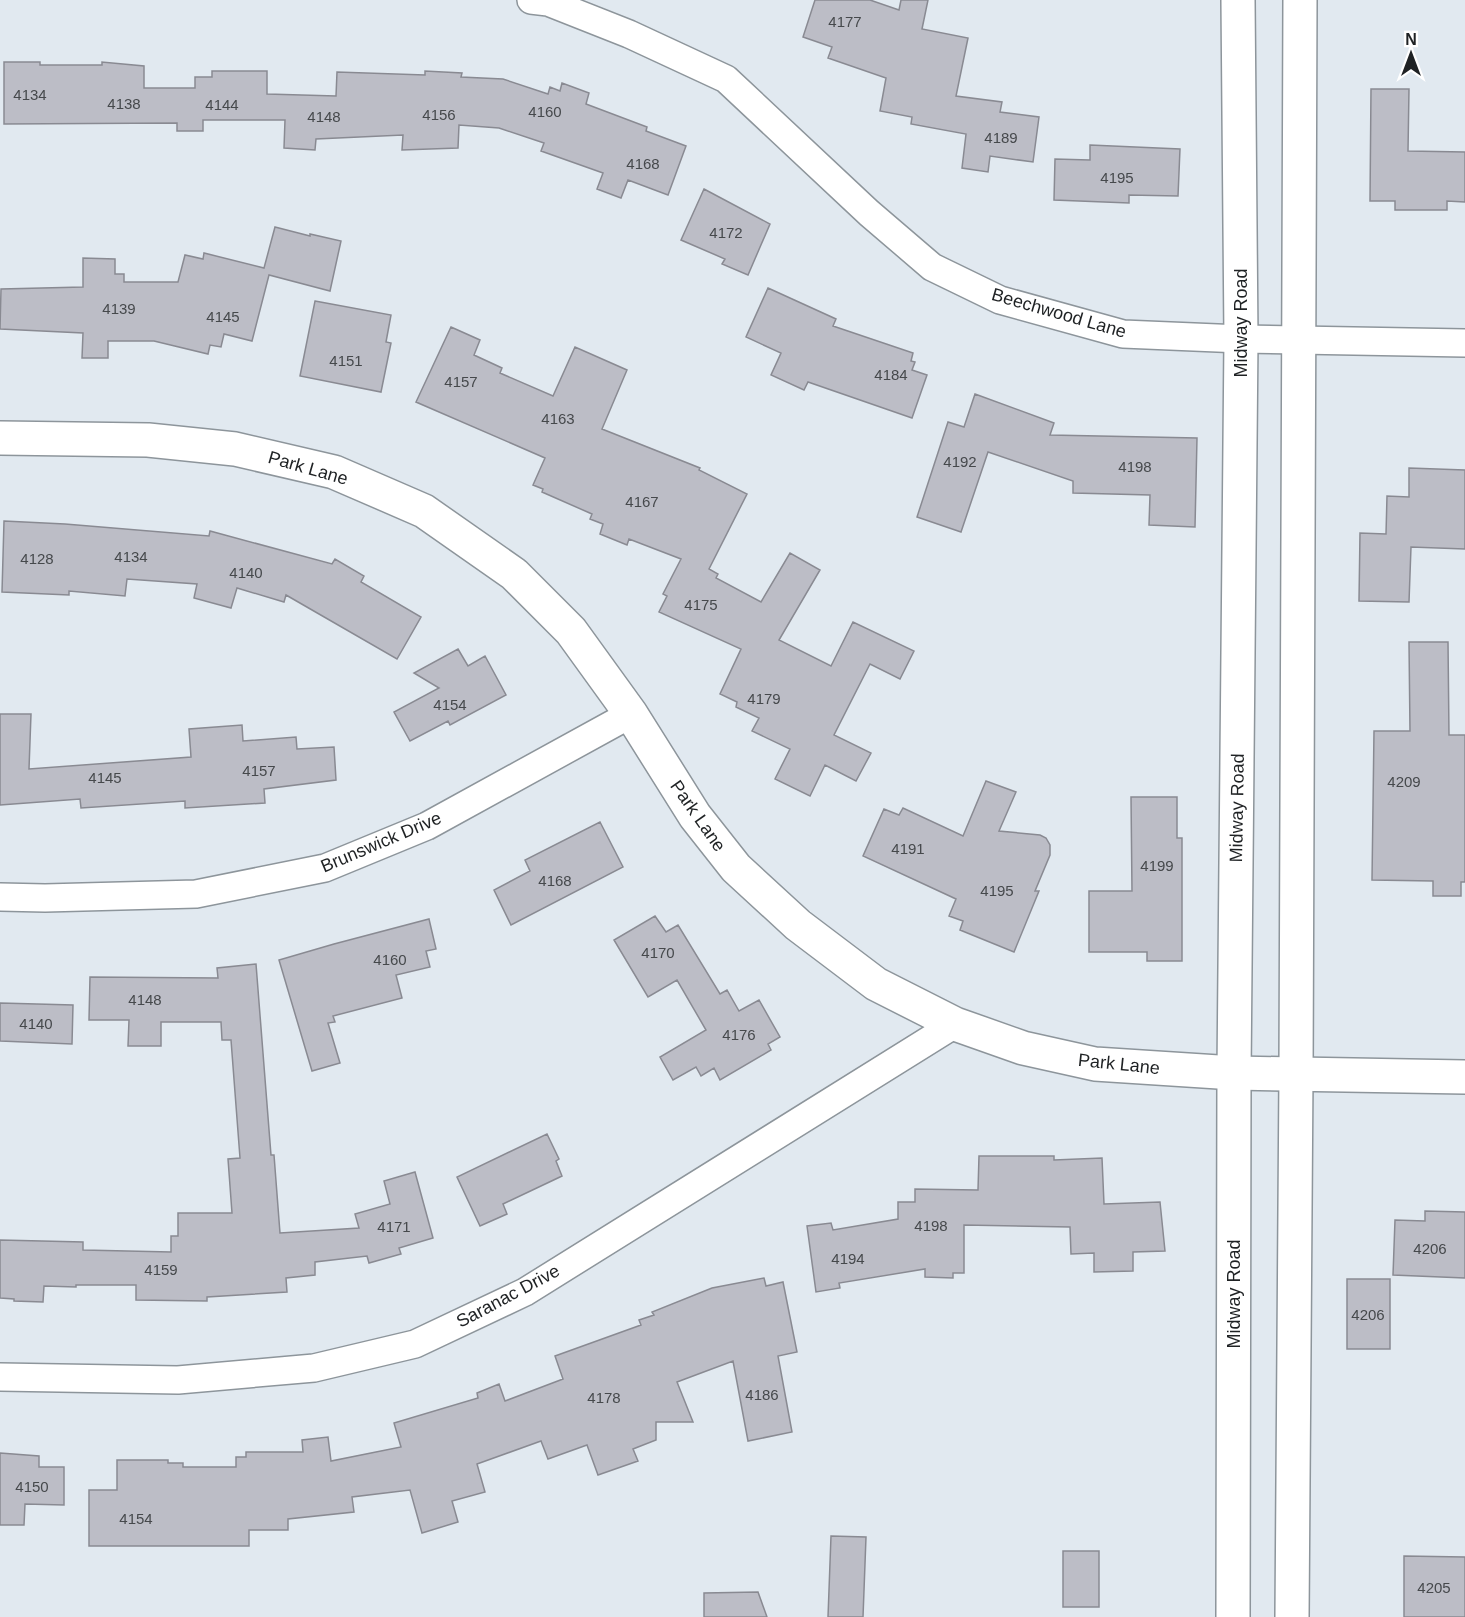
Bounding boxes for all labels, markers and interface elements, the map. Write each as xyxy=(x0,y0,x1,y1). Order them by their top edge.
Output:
house number: 4177 xyxy=(828,13,862,30)
north arrow xyxy=(1381,24,1441,84)
text: N xyxy=(1405,31,1417,48)
house number: 4134 xyxy=(13,86,47,103)
house number: 4138 xyxy=(107,95,141,112)
house number: 4144 xyxy=(205,96,239,113)
house number: 4160 xyxy=(528,103,562,120)
house number: 4156 xyxy=(422,106,456,123)
house number: 4148 xyxy=(307,108,341,125)
house number: 4189 xyxy=(984,129,1018,146)
house number: 4168 xyxy=(626,155,660,172)
house number: 4195 xyxy=(1100,169,1134,186)
house number: 4172 xyxy=(709,224,743,241)
street label: Midway Road xyxy=(1231,268,1251,378)
street label: Beechwood Lane xyxy=(989,284,1129,342)
house number: 4139 xyxy=(102,300,136,317)
house number: 4145 xyxy=(206,308,240,325)
house number: 4151 xyxy=(329,352,363,369)
house number: 4184 xyxy=(874,366,908,383)
house number: 4157 xyxy=(444,373,478,390)
house number: 4163 xyxy=(541,410,575,427)
street label: Park Lane xyxy=(266,447,350,489)
house number: 4192 xyxy=(943,453,977,470)
house number: 4198 xyxy=(1118,458,1152,475)
house number: 4167 xyxy=(625,493,659,510)
house number: 4134 xyxy=(114,548,148,565)
house number: 4128 xyxy=(20,550,54,567)
house number: 4140 xyxy=(229,564,263,581)
house number: 4175 xyxy=(684,596,718,613)
house number: 4179 xyxy=(747,690,781,707)
house number: 4154 xyxy=(433,696,467,713)
street label: Midway Road xyxy=(1226,753,1248,863)
house number: 4157 xyxy=(242,762,276,779)
house number: 4145 xyxy=(88,769,122,786)
house number: 4209 xyxy=(1387,773,1421,790)
street label: Park Lane xyxy=(666,777,730,855)
street label: Brunswick Drive xyxy=(318,808,444,876)
house number: 4191 xyxy=(891,840,925,857)
house number: 4199 xyxy=(1140,857,1174,874)
house number: 4168 xyxy=(538,872,572,889)
house number: 4195 xyxy=(980,882,1014,899)
house number: 4170 xyxy=(641,944,675,961)
house number: 4160 xyxy=(373,951,407,968)
house number: 4148 xyxy=(128,991,162,1008)
house number: 4140 xyxy=(19,1015,53,1032)
house number: 4176 xyxy=(722,1026,756,1043)
street label: Park Lane xyxy=(1077,1050,1161,1078)
house number: 4198 xyxy=(914,1217,948,1234)
house number: 4171 xyxy=(377,1218,411,1235)
street label: Midway Road xyxy=(1224,1239,1244,1349)
house number: 4206 xyxy=(1413,1240,1447,1257)
house number: 4194 xyxy=(831,1250,865,1267)
street label: Saranac Drive xyxy=(453,1260,563,1332)
house number: 4159 xyxy=(144,1261,178,1278)
house number: 4206 xyxy=(1351,1306,1385,1323)
house number: 4186 xyxy=(745,1386,779,1403)
house number: 4178 xyxy=(587,1389,621,1406)
house number: 4150 xyxy=(15,1478,49,1495)
house number: 4154 xyxy=(119,1510,153,1527)
house number: 4205 xyxy=(1417,1579,1451,1596)

